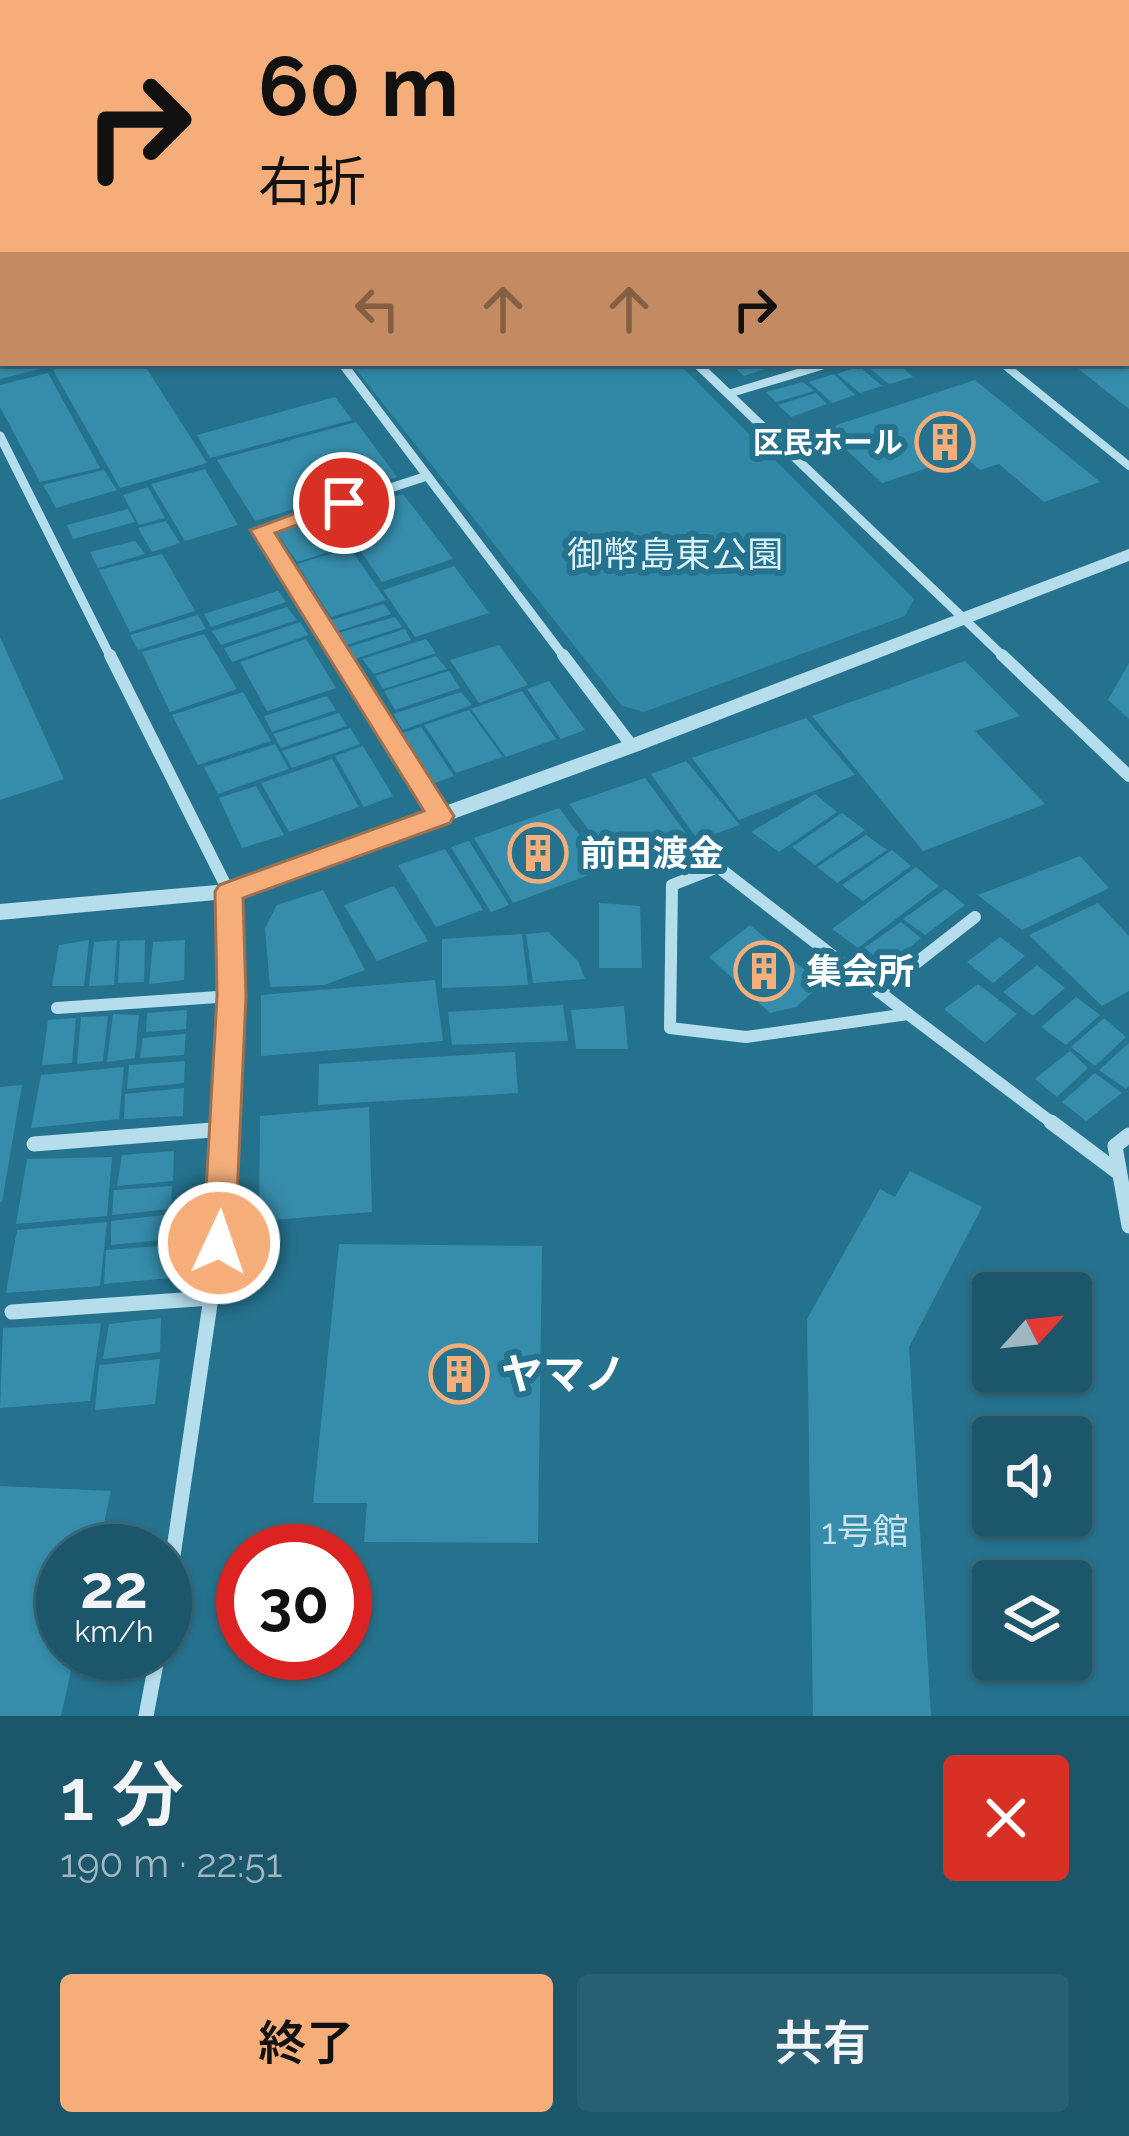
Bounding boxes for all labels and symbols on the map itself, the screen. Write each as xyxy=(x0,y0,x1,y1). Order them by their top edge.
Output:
building icon: 区民ホール xyxy=(914,411,976,473)
place label: 区民ホール xyxy=(753,425,903,460)
pin xyxy=(293,452,395,554)
park label: 御幣島東公園 xyxy=(567,533,783,575)
building icon: 前田渡金 xyxy=(507,822,569,884)
place label: 前田渡金 xyxy=(580,832,724,874)
building icon: 集会所 xyxy=(733,940,795,1002)
place label: 集会所 xyxy=(806,950,914,992)
position arrow xyxy=(156,1180,282,1306)
north arrow xyxy=(972,1272,1092,1392)
building icon: ヤマノ xyxy=(428,1343,490,1405)
place label: ヤマノ xyxy=(501,1350,626,1399)
house number: 1号館 xyxy=(821,1510,909,1552)
speed limit sign: 30 xyxy=(216,1524,372,1680)

